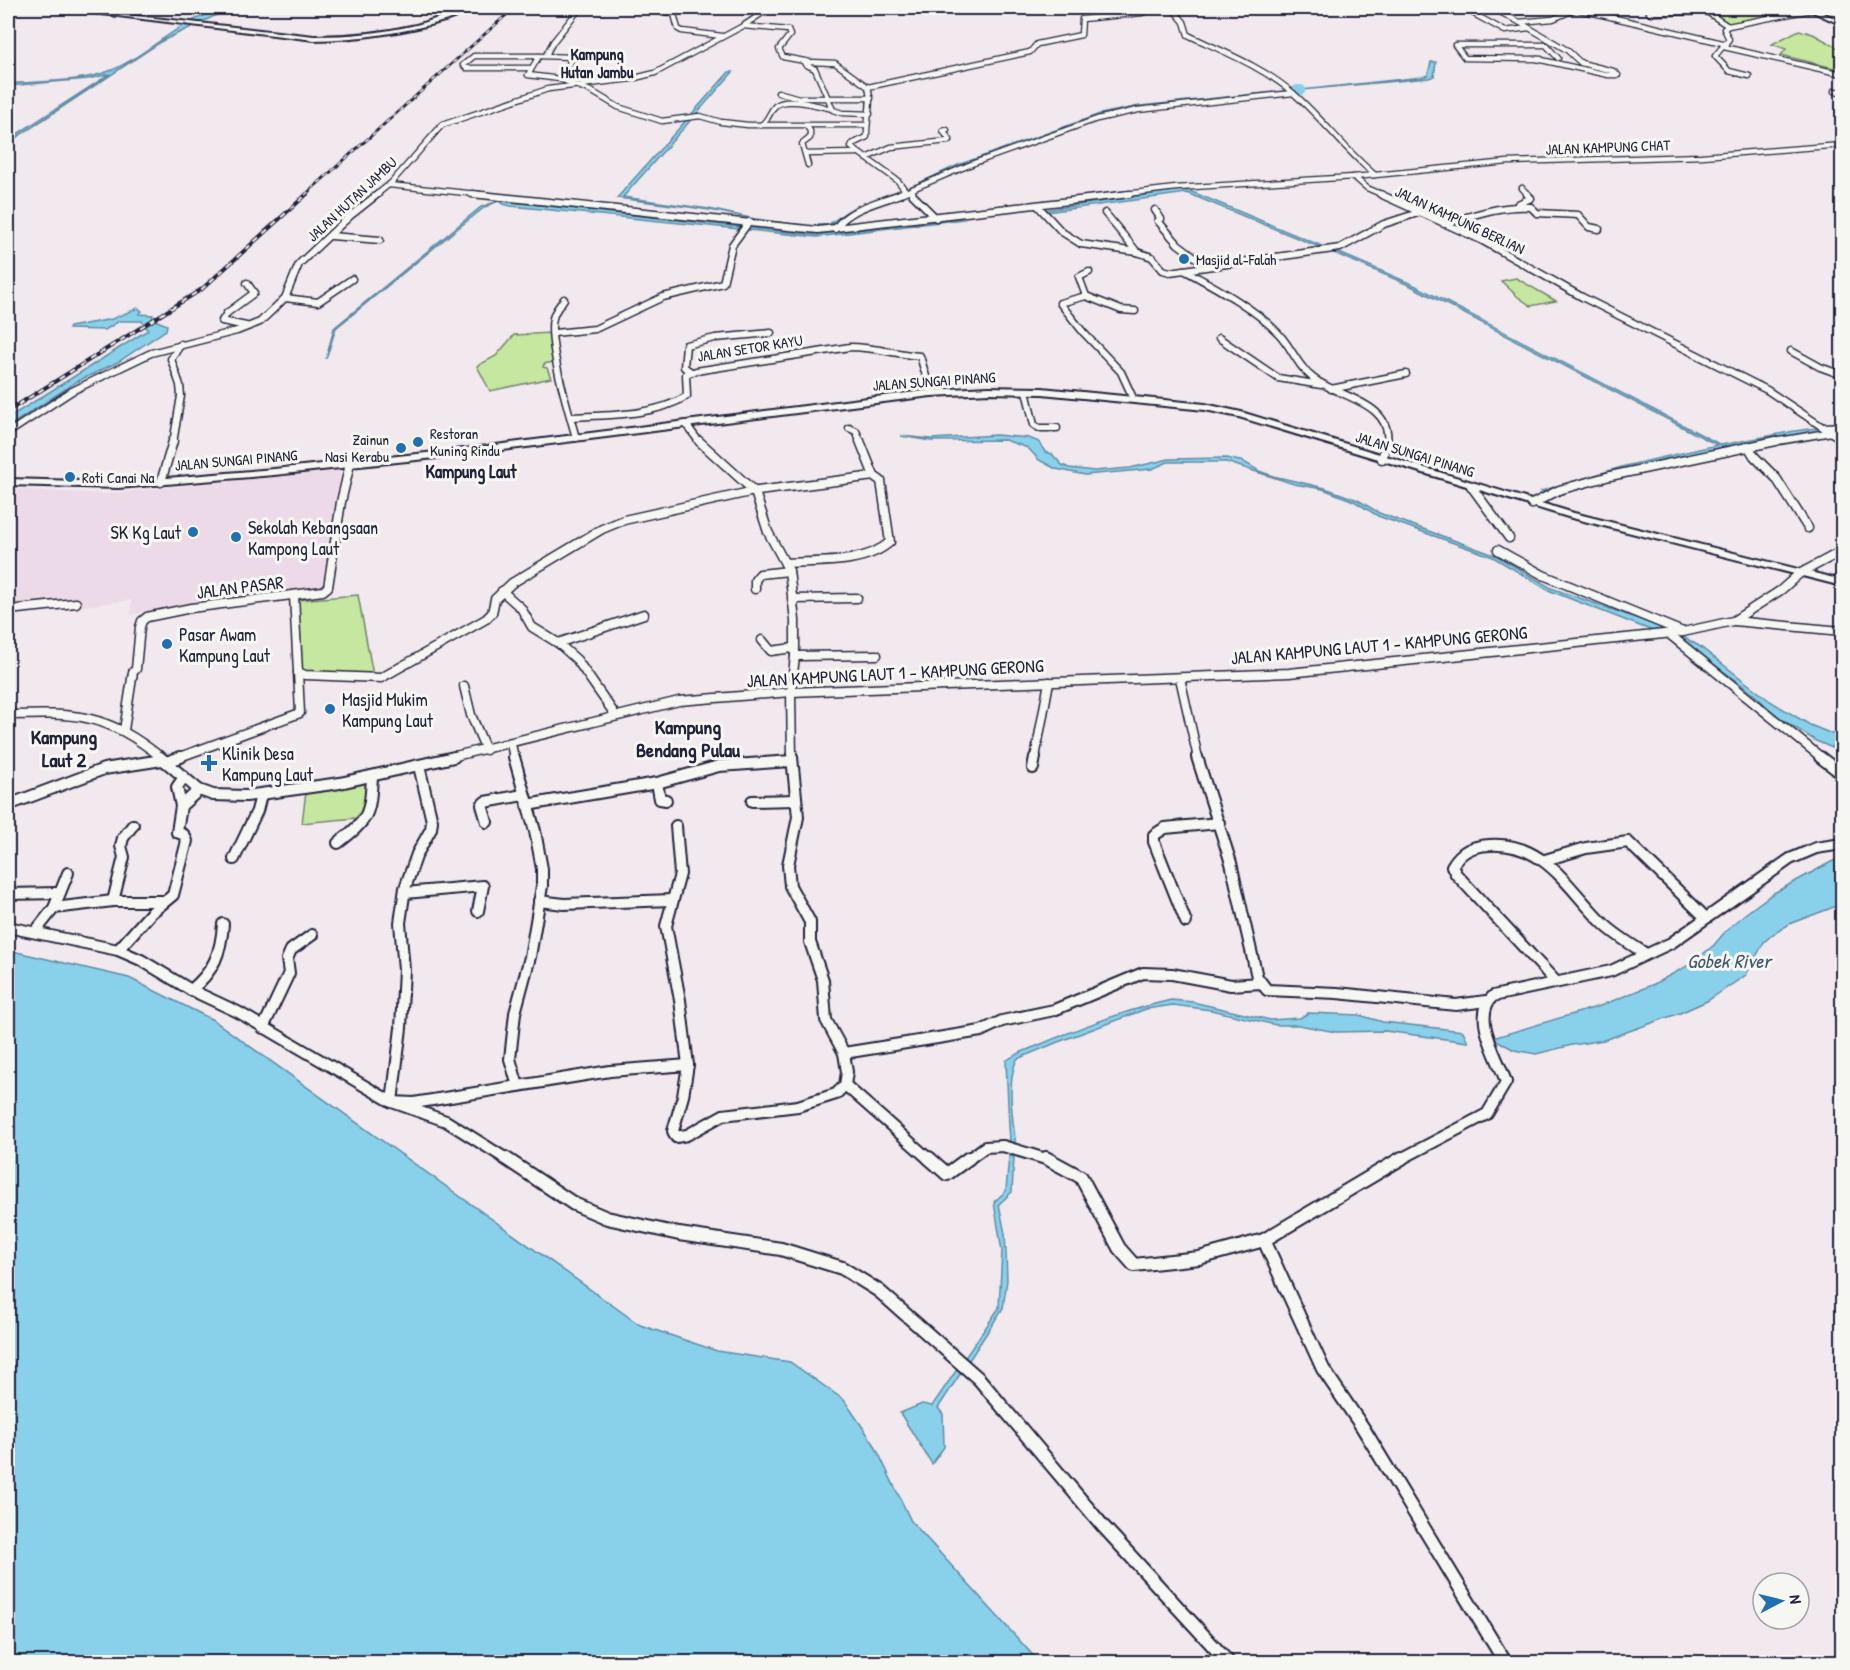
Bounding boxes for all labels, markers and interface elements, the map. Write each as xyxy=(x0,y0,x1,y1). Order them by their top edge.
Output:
district label: Kampung Hutan Jambu xyxy=(561,43,634,83)
street label: JALAN KAMPUNG CHAT xyxy=(1545,134,1672,160)
street label: JALAN HUTAN JAMBU xyxy=(302,152,402,246)
street label: JALAN KAMPUNG BERLIAN xyxy=(1392,181,1528,259)
place label: Masjid al-Falah xyxy=(1196,249,1276,270)
marker: Masjid al-Falah xyxy=(1177,252,1191,266)
street label: JALAN SETOR KAYU xyxy=(696,329,804,367)
street label: JALAN SUNGAI PINANG xyxy=(872,366,997,396)
place label: Restoran Kuning Rindu xyxy=(430,423,500,461)
street label: JALAN SUNGAI PINANG xyxy=(1353,426,1478,482)
place label: Zainun Nasi Kerabu xyxy=(325,429,389,467)
marker: Restoran Kuning Rindu xyxy=(411,435,425,449)
marker: Zainun Nasi Kerabu xyxy=(394,441,408,455)
street label: JALAN SUNGAI PINANG xyxy=(174,444,299,476)
district label: Kampung Laut xyxy=(425,459,517,485)
place label: Roti Canai Na xyxy=(82,467,154,488)
marker: Roti Canai Na xyxy=(63,470,77,484)
place label: Sekolah Kebangsaan Kampong Laut xyxy=(248,515,378,561)
place label: SK Kg Laut xyxy=(110,520,182,545)
marker: SK Kg Laut xyxy=(186,525,200,539)
marker: Sekolah Kebangsaan Kampong Laut xyxy=(229,530,243,544)
street label: JALAN PASAR xyxy=(195,569,285,605)
street label: JALAN KAMPUNG LAUT 1 - KAMPUNG GERONG xyxy=(1230,620,1529,670)
place label: Pasar Awam Kampung Laut xyxy=(179,622,271,668)
marker: Pasar Awam Kampung Laut xyxy=(160,637,174,651)
street label: JALAN KAMPUNG LAUT 1 - KAMPUNG GERONG xyxy=(746,653,1044,693)
place label: Masjid Mukim Kampung Laut xyxy=(342,687,434,733)
marker: Masjid Mukim Kampung Laut xyxy=(323,702,337,716)
district label: Kampung Bendang Pulau xyxy=(636,713,741,764)
district label: Kampung Laut 2 xyxy=(31,723,97,773)
place label: Klinik Desa Kampung Laut xyxy=(222,741,314,787)
marker: Klinik Desa Kampung Laut xyxy=(200,754,218,772)
water label: Gobek River xyxy=(1687,947,1773,974)
north arrow xyxy=(1751,1571,1811,1631)
text: N xyxy=(1784,1594,1807,1605)

